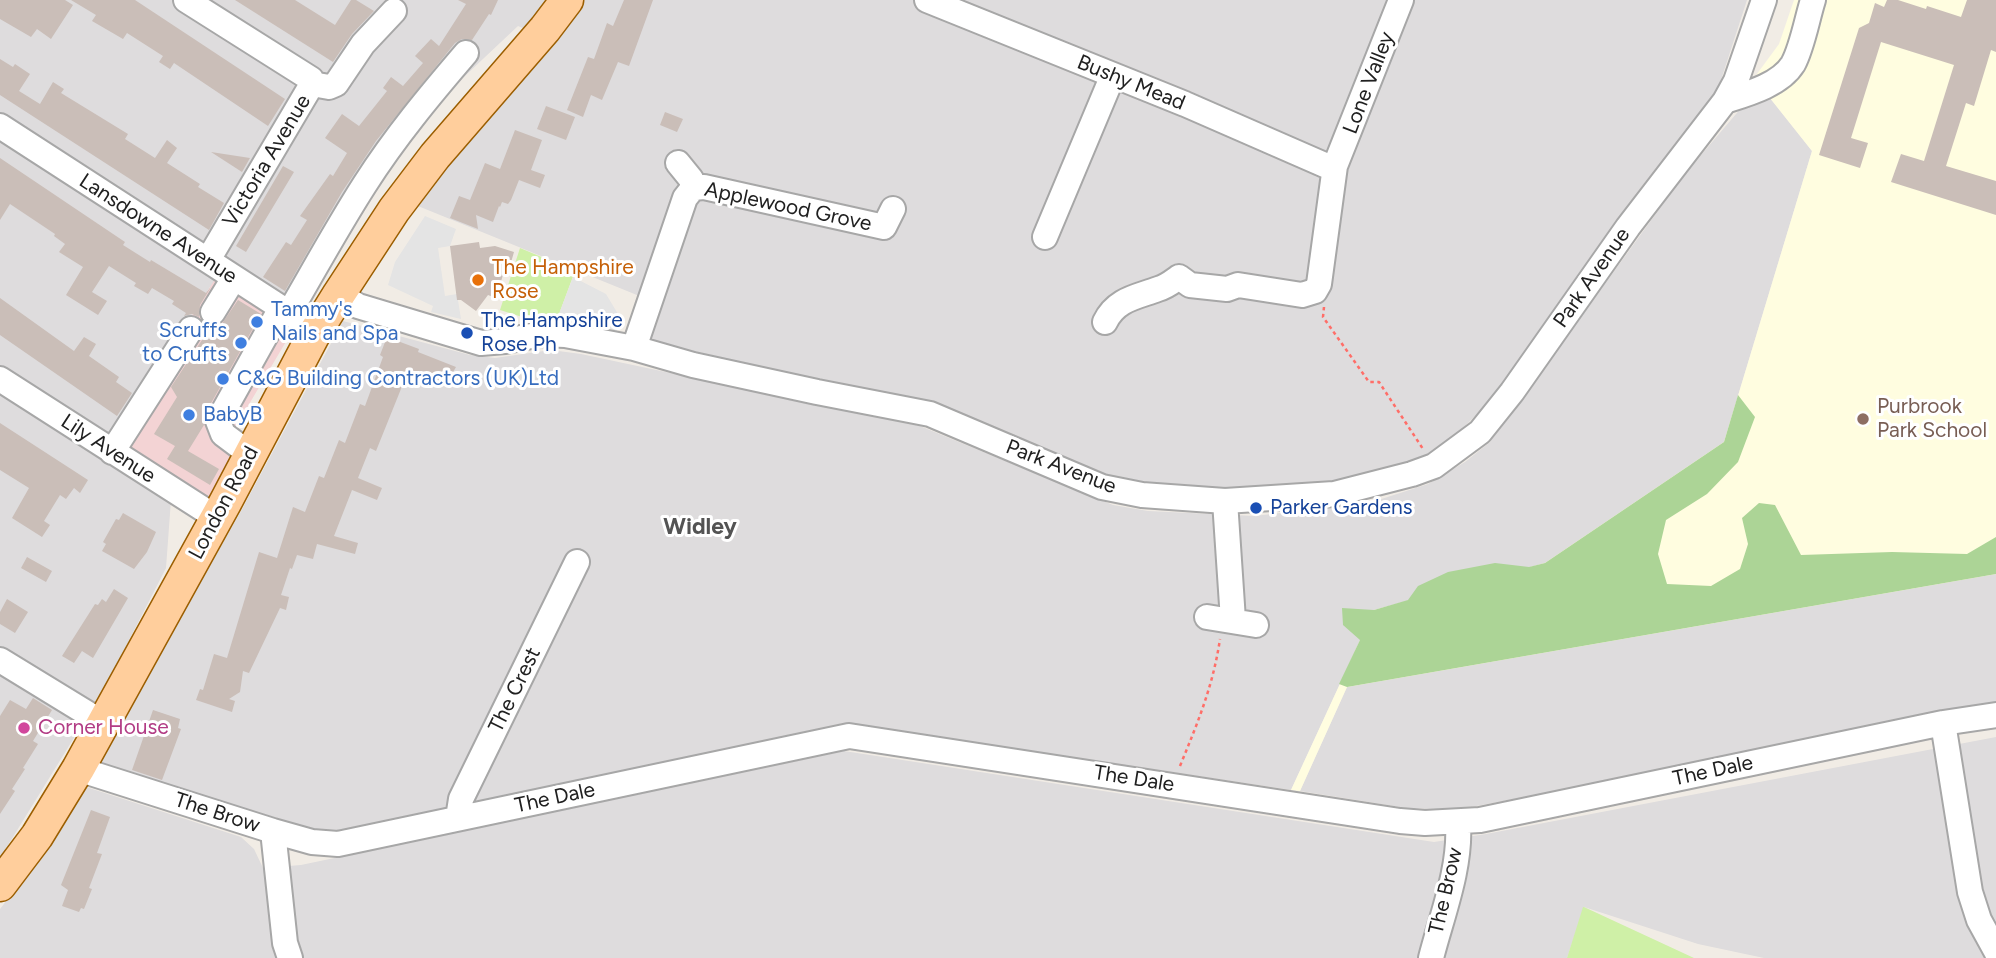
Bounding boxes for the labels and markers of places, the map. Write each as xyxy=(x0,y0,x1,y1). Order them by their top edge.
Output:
place label: The Hampshire Rose xyxy=(492,255,634,305)
marker: The Hampshire Rose xyxy=(470,272,486,288)
place label: Tammy's Nails and Spa xyxy=(271,297,398,347)
place label: The Hampshire Rose Ph xyxy=(481,308,623,358)
marker: Tammy's Nails and Spa xyxy=(249,314,265,330)
place label: Scruffs to Crufts xyxy=(142,318,227,368)
marker: The Hampshire Rose Ph xyxy=(459,325,475,341)
marker: Scruffs to Crufts xyxy=(233,335,249,351)
place label: C&G Building Contractors (UK)Ltd xyxy=(237,366,559,392)
marker: C&G Building Contractors (UK)Ltd xyxy=(215,371,231,387)
place label: Purbrook Park School xyxy=(1877,394,1987,444)
place label: BabyB xyxy=(203,402,262,428)
marker: BabyB xyxy=(181,407,197,423)
marker: Purbrook Park School xyxy=(1855,411,1871,427)
place label: Parker Gardens xyxy=(1270,495,1413,521)
marker: Parker Gardens xyxy=(1248,500,1264,516)
place label: Corner House xyxy=(38,715,169,741)
marker: Corner House xyxy=(16,720,32,736)

